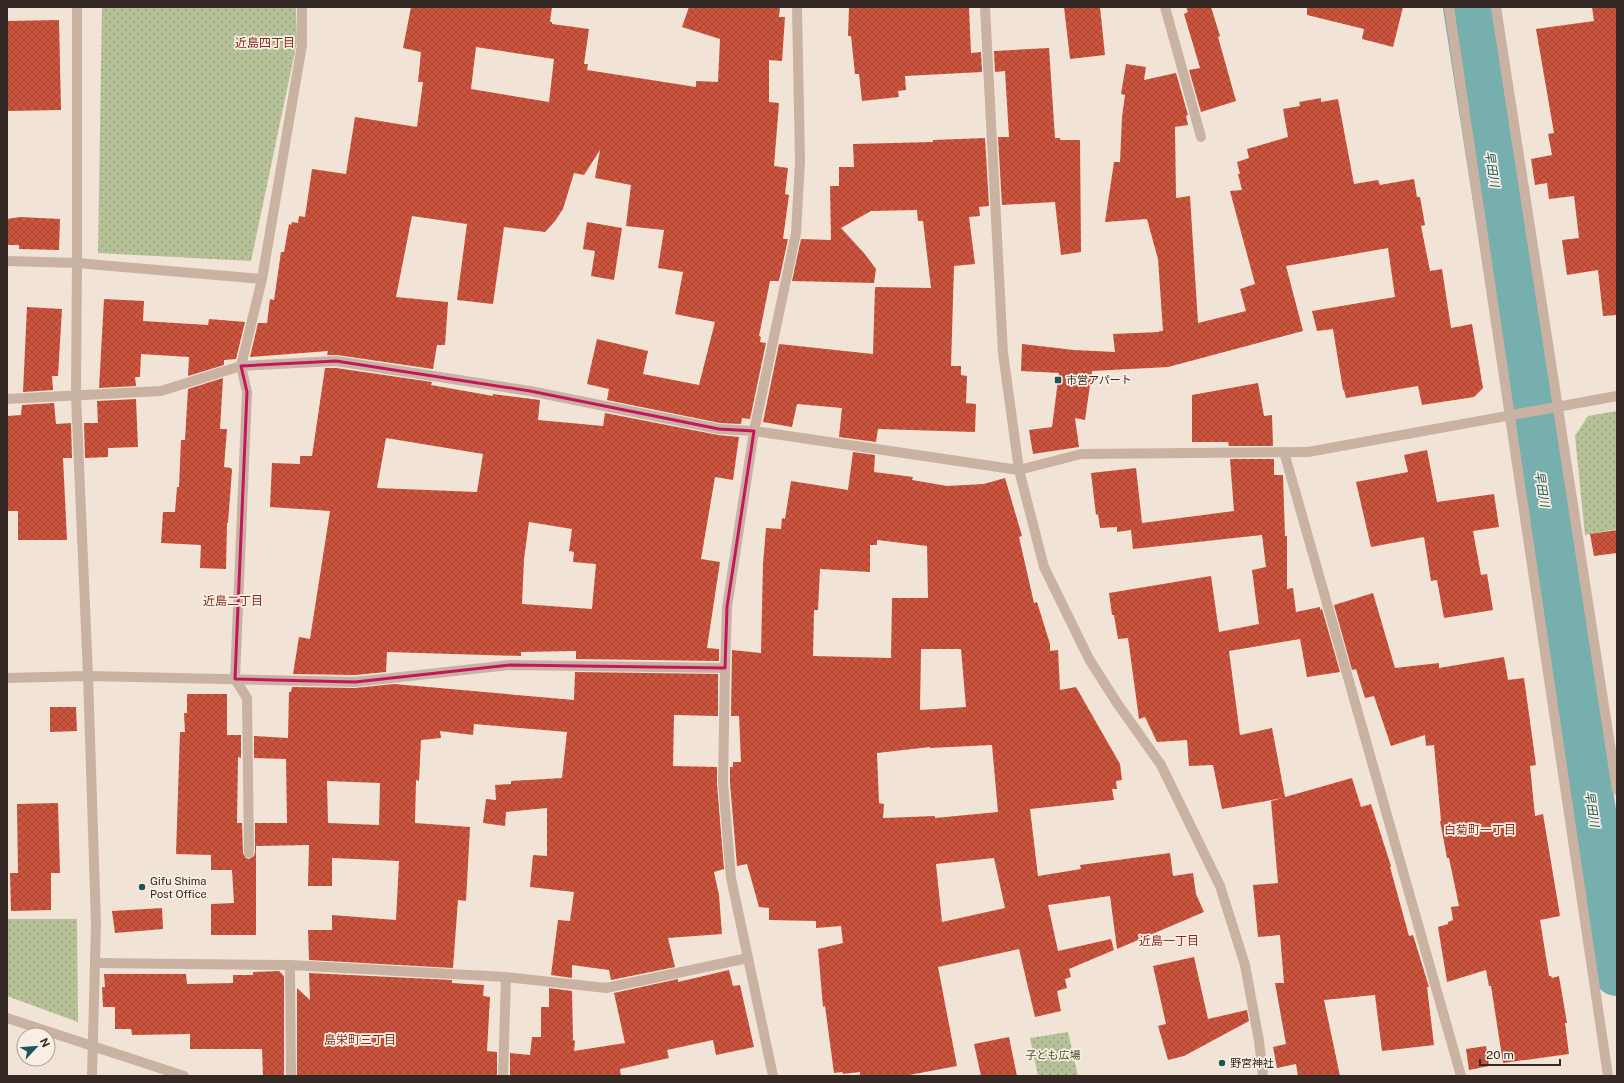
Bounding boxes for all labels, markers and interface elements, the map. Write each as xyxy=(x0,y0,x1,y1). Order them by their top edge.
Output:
district label: 近島四丁目 xyxy=(235,36,295,50)
water label: 早田川 xyxy=(1482,150,1502,190)
place label: 市営アパート xyxy=(1066,374,1132,386)
marker: 市営アパート xyxy=(1053,375,1063,385)
water label: 早田川 xyxy=(1532,470,1552,510)
district label: 近島二丁目 xyxy=(203,594,263,608)
water label: 早田川 xyxy=(1582,790,1602,830)
district label: 白菊町一丁目 xyxy=(1444,823,1516,837)
place label: Gifu Shima Post Office xyxy=(150,875,207,900)
marker: Gifu Shima Post Office xyxy=(137,882,147,892)
district label: 近島一丁目 xyxy=(1139,934,1199,948)
north arrow xyxy=(16,1027,56,1067)
district label: 島栄町三丁目 xyxy=(324,1033,396,1047)
text: N xyxy=(38,1036,52,1049)
scale bar xyxy=(1480,1041,1560,1067)
text: 20 m xyxy=(1486,1048,1514,1062)
park label: 子ども広場 xyxy=(1026,1049,1081,1061)
place label: 野宮神社 xyxy=(1230,1057,1274,1069)
marker: 野宮神社 xyxy=(1217,1058,1227,1068)

